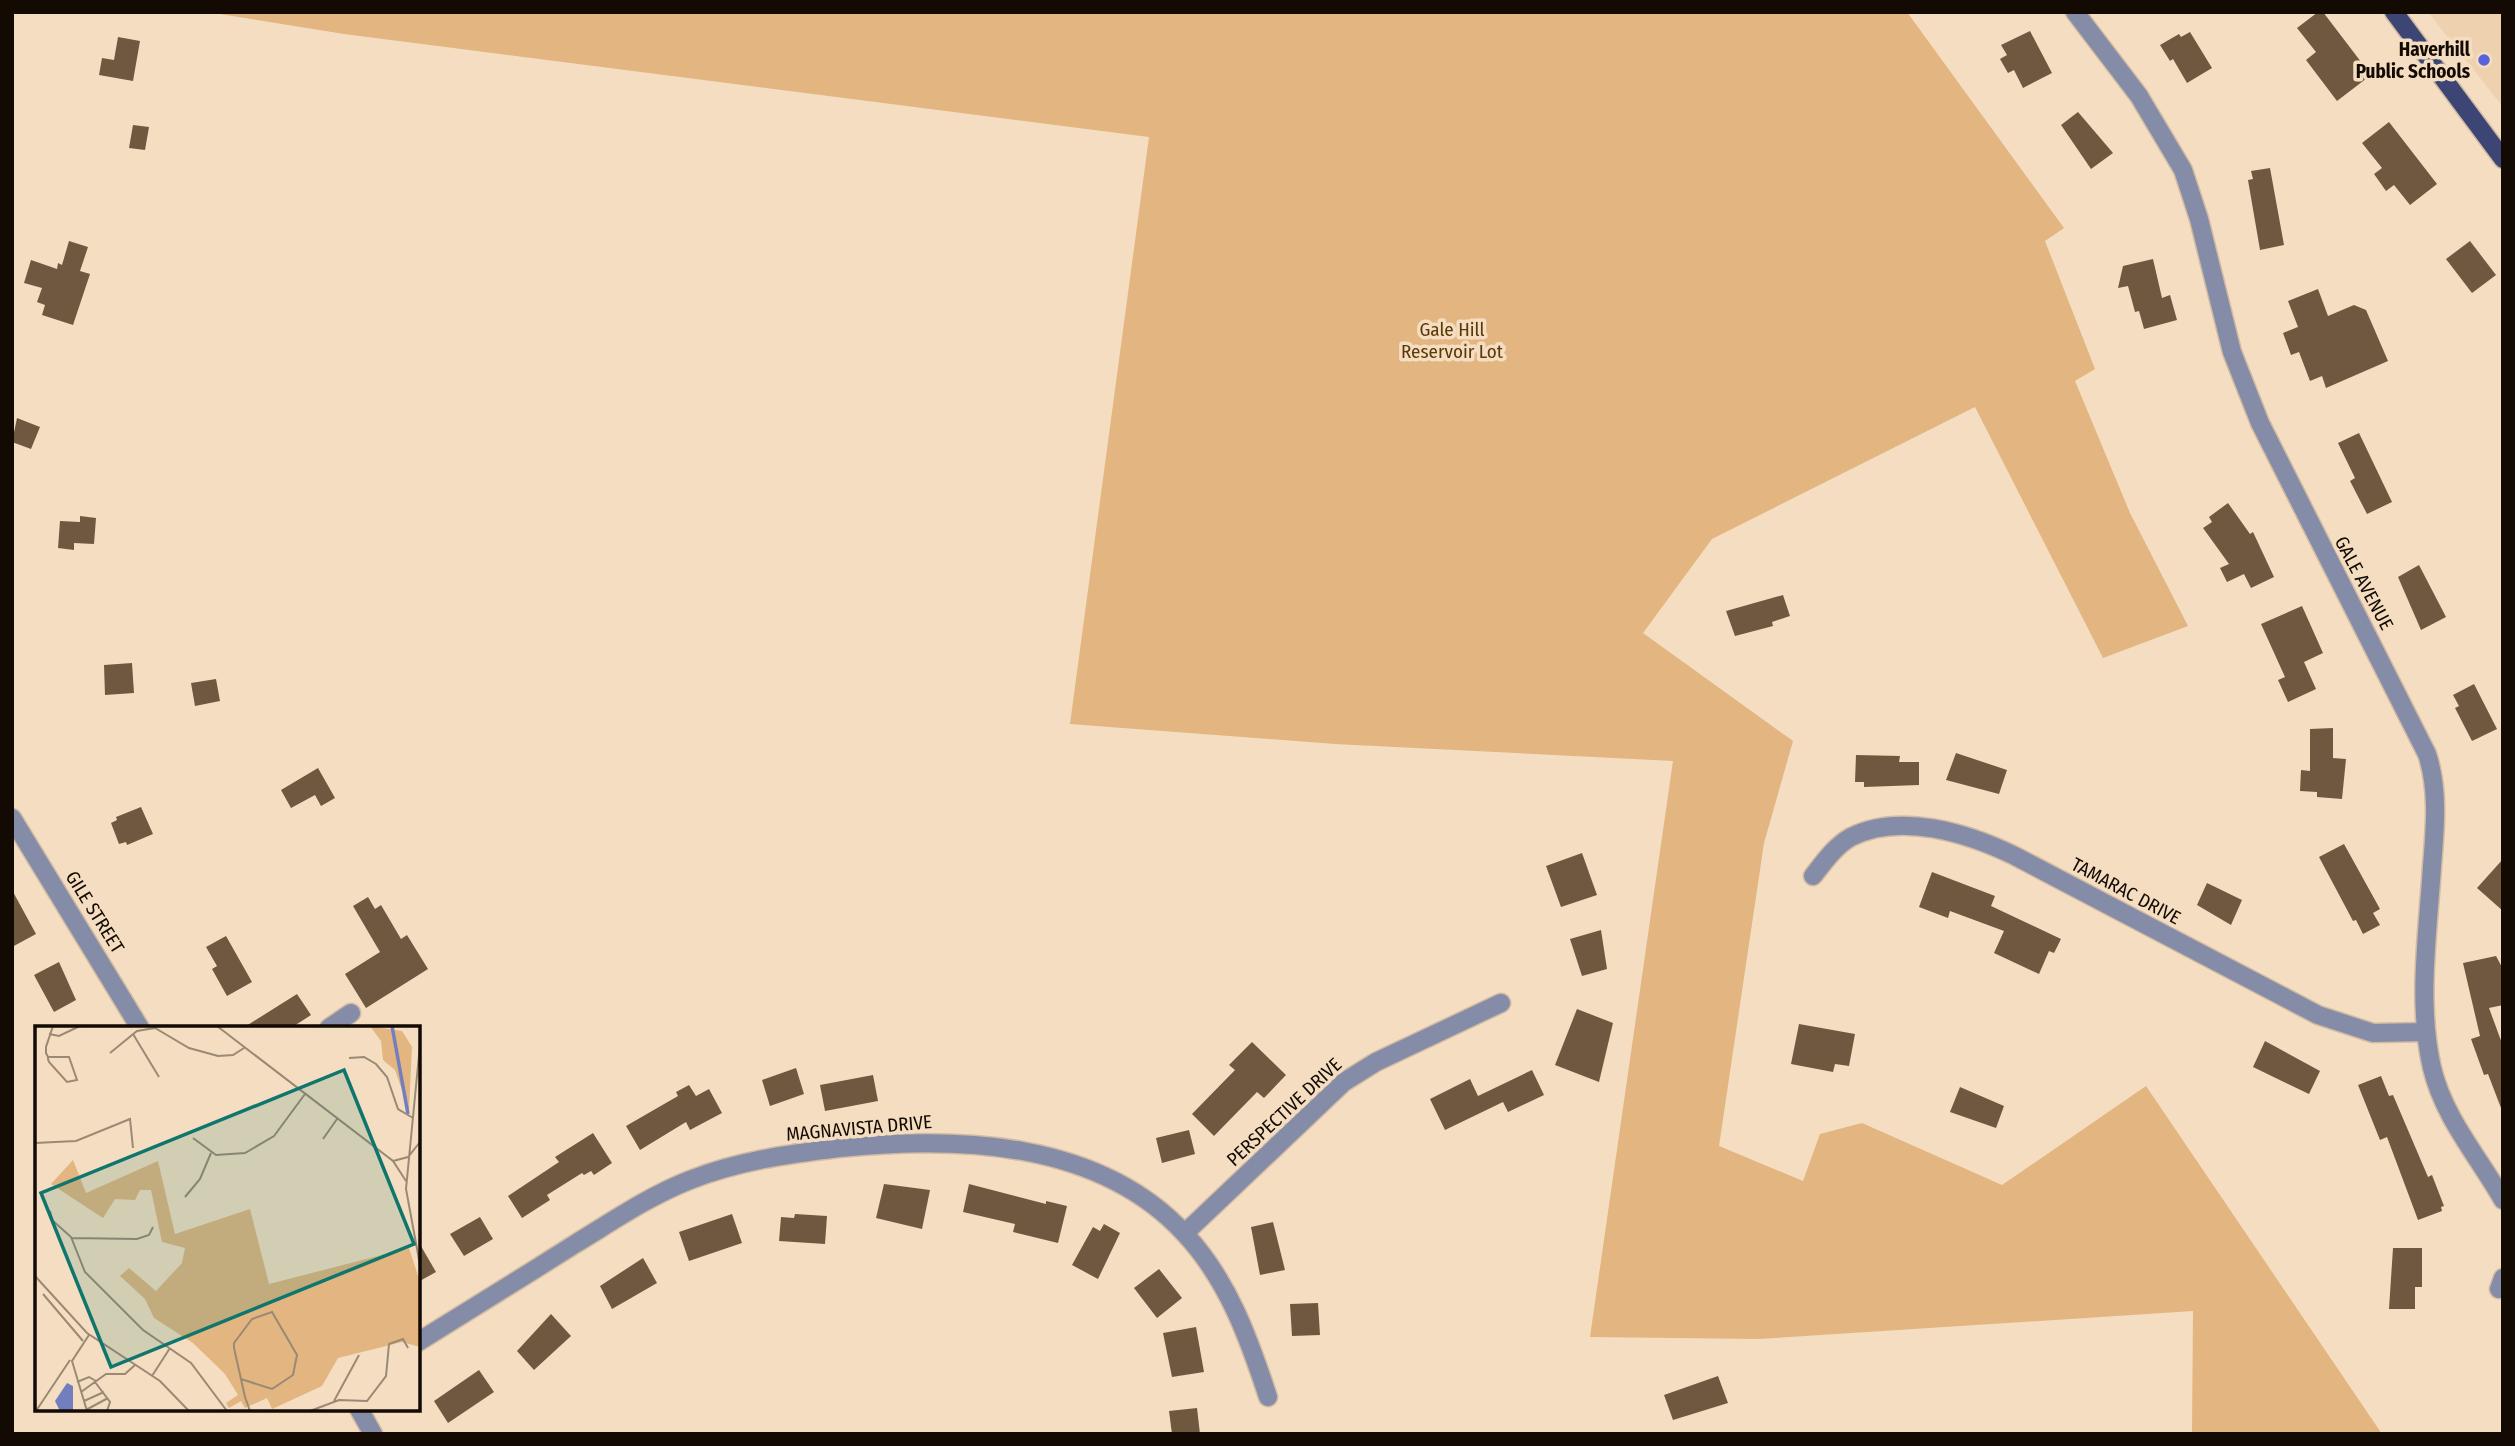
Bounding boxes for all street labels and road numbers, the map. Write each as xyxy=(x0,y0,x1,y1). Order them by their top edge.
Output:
street label: GALE AVENUE xyxy=(2330,532,2398,634)
street label: TAMARAC DRIVE xyxy=(2067,853,2185,929)
street label: GILE STREET xyxy=(61,867,129,957)
street label: PERSPECTIVE DRIVE xyxy=(1222,1053,1346,1171)
street label: MAGNAVISTA DRIVE xyxy=(785,1110,933,1146)

